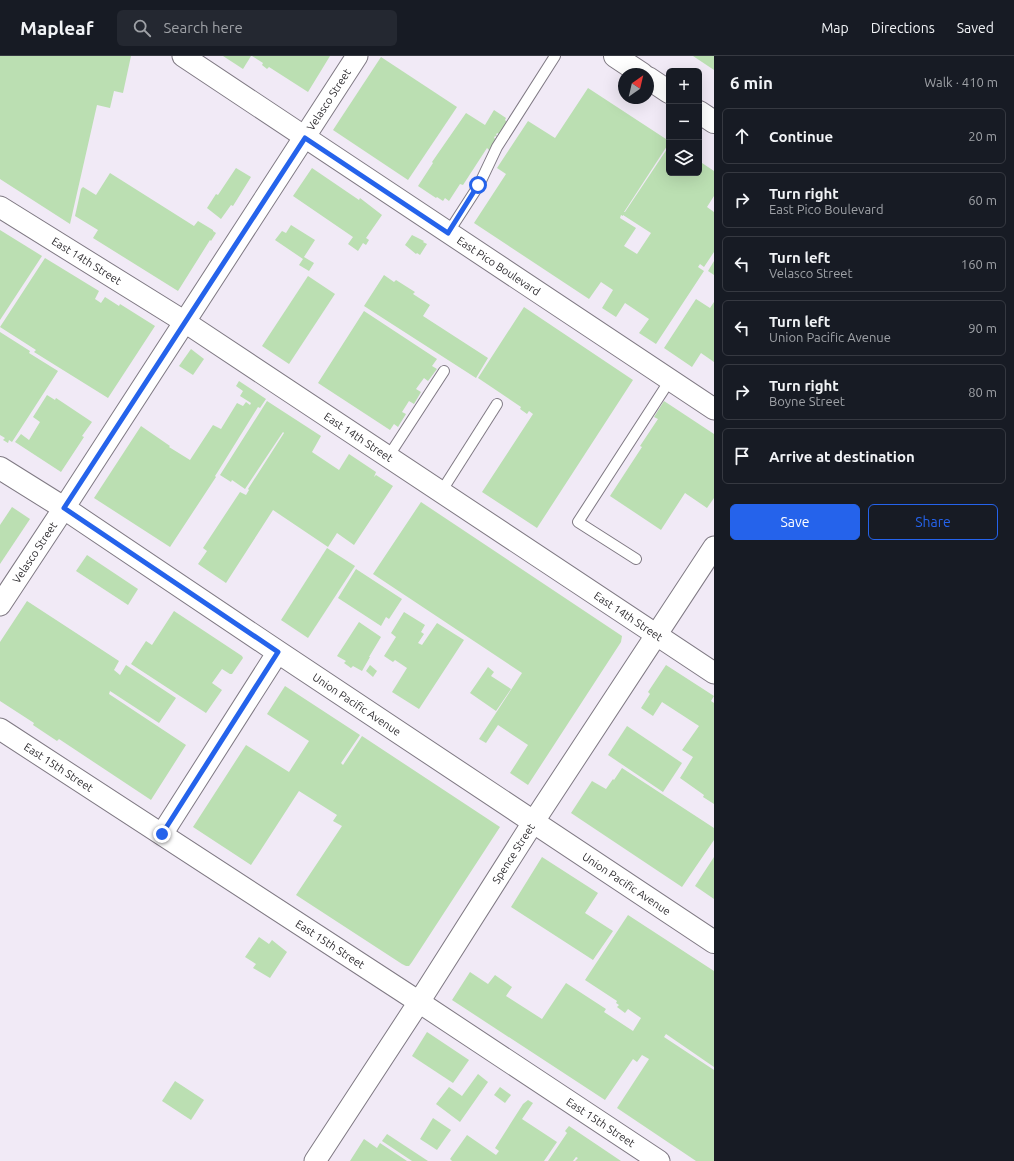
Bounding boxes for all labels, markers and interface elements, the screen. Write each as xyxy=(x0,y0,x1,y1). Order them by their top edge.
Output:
search box xyxy=(117,10,397,46)
text: Mapleaf xyxy=(20,17,93,39)
icon: search xyxy=(131,17,153,39)
text: Search here xyxy=(163,19,243,36)
text: Map xyxy=(821,20,849,36)
text: Directions xyxy=(871,20,935,36)
text: Saved xyxy=(957,20,994,36)
street label: Velasco Street xyxy=(304,66,353,133)
north arrow xyxy=(618,68,654,104)
map controls xyxy=(666,68,702,176)
button: + xyxy=(666,68,702,104)
text: 6 min xyxy=(730,73,773,92)
text: Walk · 410 m xyxy=(924,75,998,89)
button: − xyxy=(666,104,702,140)
icon: ahead xyxy=(731,125,753,147)
text: Continue xyxy=(769,128,833,145)
text: 20 m xyxy=(968,129,997,143)
button: layers xyxy=(666,140,702,176)
route start xyxy=(469,176,487,194)
text: Turn right xyxy=(769,185,839,202)
icon: right xyxy=(731,189,753,211)
text: 60 m xyxy=(968,193,997,207)
text: East Pico Boulevard xyxy=(769,202,884,216)
street label: East Pico Boulevard xyxy=(455,234,542,298)
street label: East 14th Street xyxy=(50,235,124,287)
text: Turn left xyxy=(769,249,830,266)
icon: left xyxy=(731,253,753,275)
text: 160 m xyxy=(961,257,997,271)
text: Velasco Street xyxy=(769,266,853,280)
text: Turn left xyxy=(769,313,830,330)
icon: left xyxy=(731,317,753,339)
text: 90 m xyxy=(968,321,997,335)
text: Union Pacific Avenue xyxy=(769,330,891,344)
text: Turn right xyxy=(769,377,839,394)
icon: right xyxy=(731,381,753,403)
text: 80 m xyxy=(968,385,997,399)
text: Boyne Street xyxy=(769,394,845,408)
street label: East 14th Street xyxy=(322,410,396,465)
icon: arrive xyxy=(731,445,753,467)
text: Arrive at destination xyxy=(769,448,915,465)
button: Save xyxy=(730,504,860,540)
button: Share xyxy=(868,504,998,540)
street label: Velasco Street xyxy=(10,519,60,585)
street label: East 14th Street xyxy=(592,589,666,644)
street label: Union Pacific Avenue xyxy=(310,671,403,738)
street label: East 15th Street xyxy=(22,740,96,794)
street label: Spence Street xyxy=(490,821,537,886)
route end xyxy=(153,825,171,843)
street label: Union Pacific Avenue xyxy=(580,850,673,917)
street label: East 15th Street xyxy=(293,917,367,971)
street label: East 15th Street xyxy=(564,1095,638,1150)

